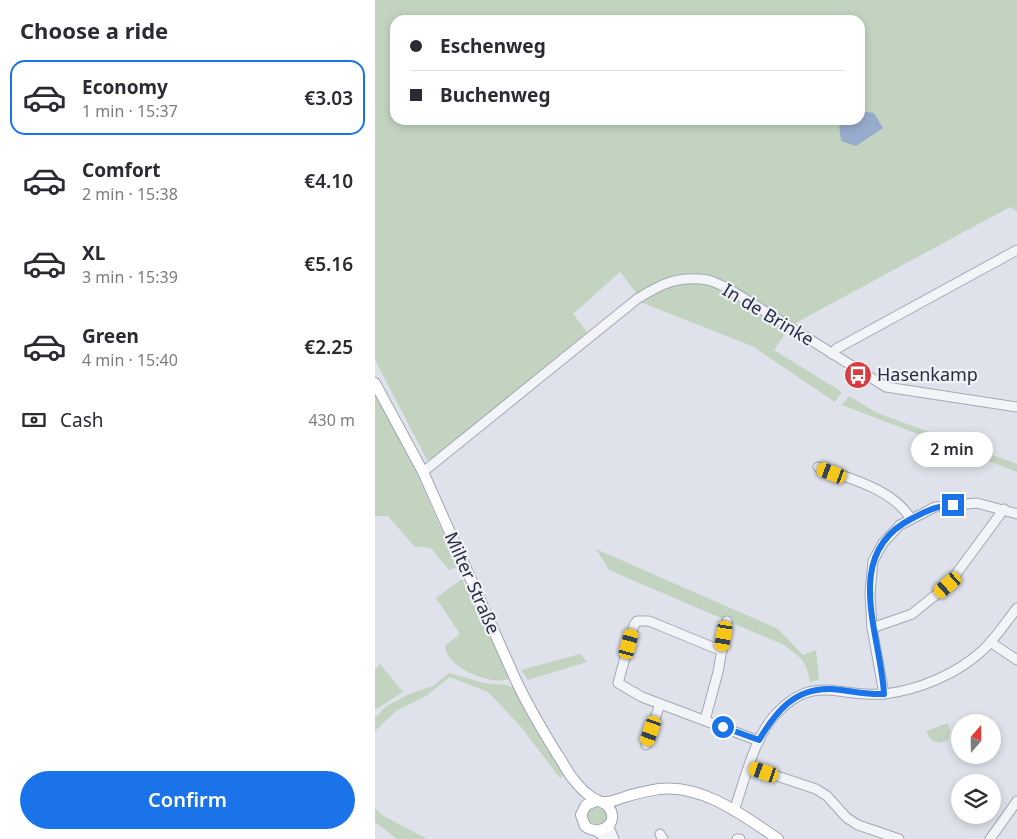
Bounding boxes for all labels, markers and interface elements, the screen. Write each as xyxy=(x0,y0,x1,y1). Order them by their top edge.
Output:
text: Choose a ride xyxy=(20,15,168,45)
text: Eschenweg xyxy=(440,33,546,59)
text: Economy xyxy=(82,74,168,100)
icon: car xyxy=(22,75,67,120)
text: Buchenweg xyxy=(440,82,550,108)
text: €3.03 xyxy=(304,85,353,111)
text: 1 min · 15:37 xyxy=(82,100,178,122)
text: Comfort xyxy=(82,157,161,183)
icon: car xyxy=(22,158,67,203)
text: €4.10 xyxy=(304,168,353,194)
text: 2 min · 15:38 xyxy=(82,183,178,205)
text: XL xyxy=(82,240,105,266)
icon: car xyxy=(22,241,67,286)
text: €5.16 xyxy=(304,251,353,277)
text: 3 min · 15:39 xyxy=(82,266,178,288)
street label: In de Brinke xyxy=(718,277,819,351)
text: Green xyxy=(82,323,139,349)
icon: car xyxy=(22,324,67,369)
text: €2.25 xyxy=(304,334,353,360)
text: 4 min · 15:40 xyxy=(82,349,178,371)
bus stop icon: Hasenkamp xyxy=(843,360,873,390)
place label: Hasenkamp xyxy=(877,362,978,386)
icon: cash xyxy=(20,406,48,434)
text: Cash xyxy=(60,407,104,433)
text: 430 m xyxy=(308,409,355,431)
callout: 2 min xyxy=(912,432,994,468)
text: 2 min xyxy=(930,438,974,460)
car xyxy=(815,461,848,485)
route end xyxy=(942,494,964,516)
street label: Milter Straße xyxy=(440,528,506,637)
car xyxy=(931,569,964,601)
car xyxy=(714,620,733,652)
car xyxy=(617,628,640,660)
car xyxy=(639,714,662,748)
north arrow xyxy=(951,714,1001,764)
map controls xyxy=(951,714,1001,824)
route start xyxy=(712,716,734,738)
car xyxy=(747,760,780,784)
button: Confirm xyxy=(20,771,355,829)
button: layers xyxy=(951,774,1001,824)

